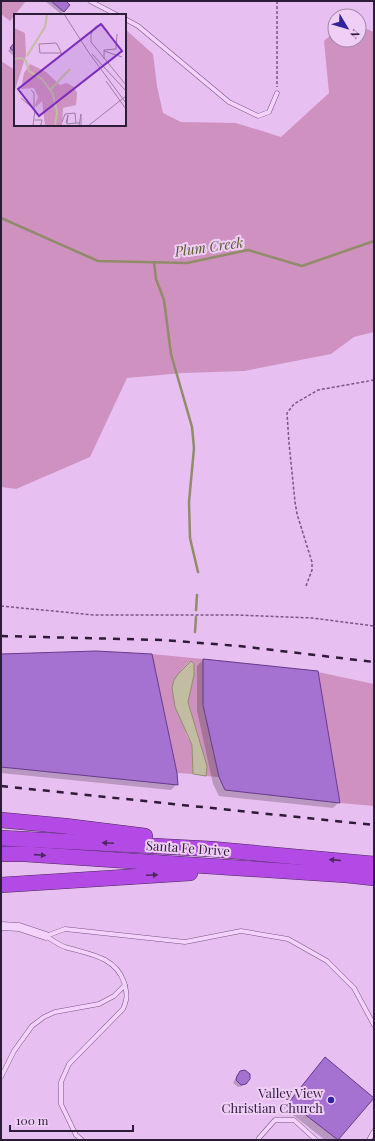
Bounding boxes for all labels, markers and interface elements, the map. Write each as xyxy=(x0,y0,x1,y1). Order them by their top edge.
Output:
north arrow xyxy=(327,8,367,48)
inset map xyxy=(14,14,126,126)
text: N xyxy=(347,27,364,42)
water label: Plum Creek xyxy=(172,232,245,261)
street label: Santa Fe Drive xyxy=(145,836,231,859)
one-way arrow xyxy=(102,840,114,847)
one-way arrow xyxy=(34,852,47,858)
one-way arrow xyxy=(329,857,341,863)
one-way arrow xyxy=(146,872,158,879)
place label: Valley View Christian Church xyxy=(221,1084,323,1116)
marker: Valley View Christian Church xyxy=(326,1095,336,1105)
scale bar xyxy=(10,1107,133,1133)
text: 100 m xyxy=(16,1112,49,1128)

